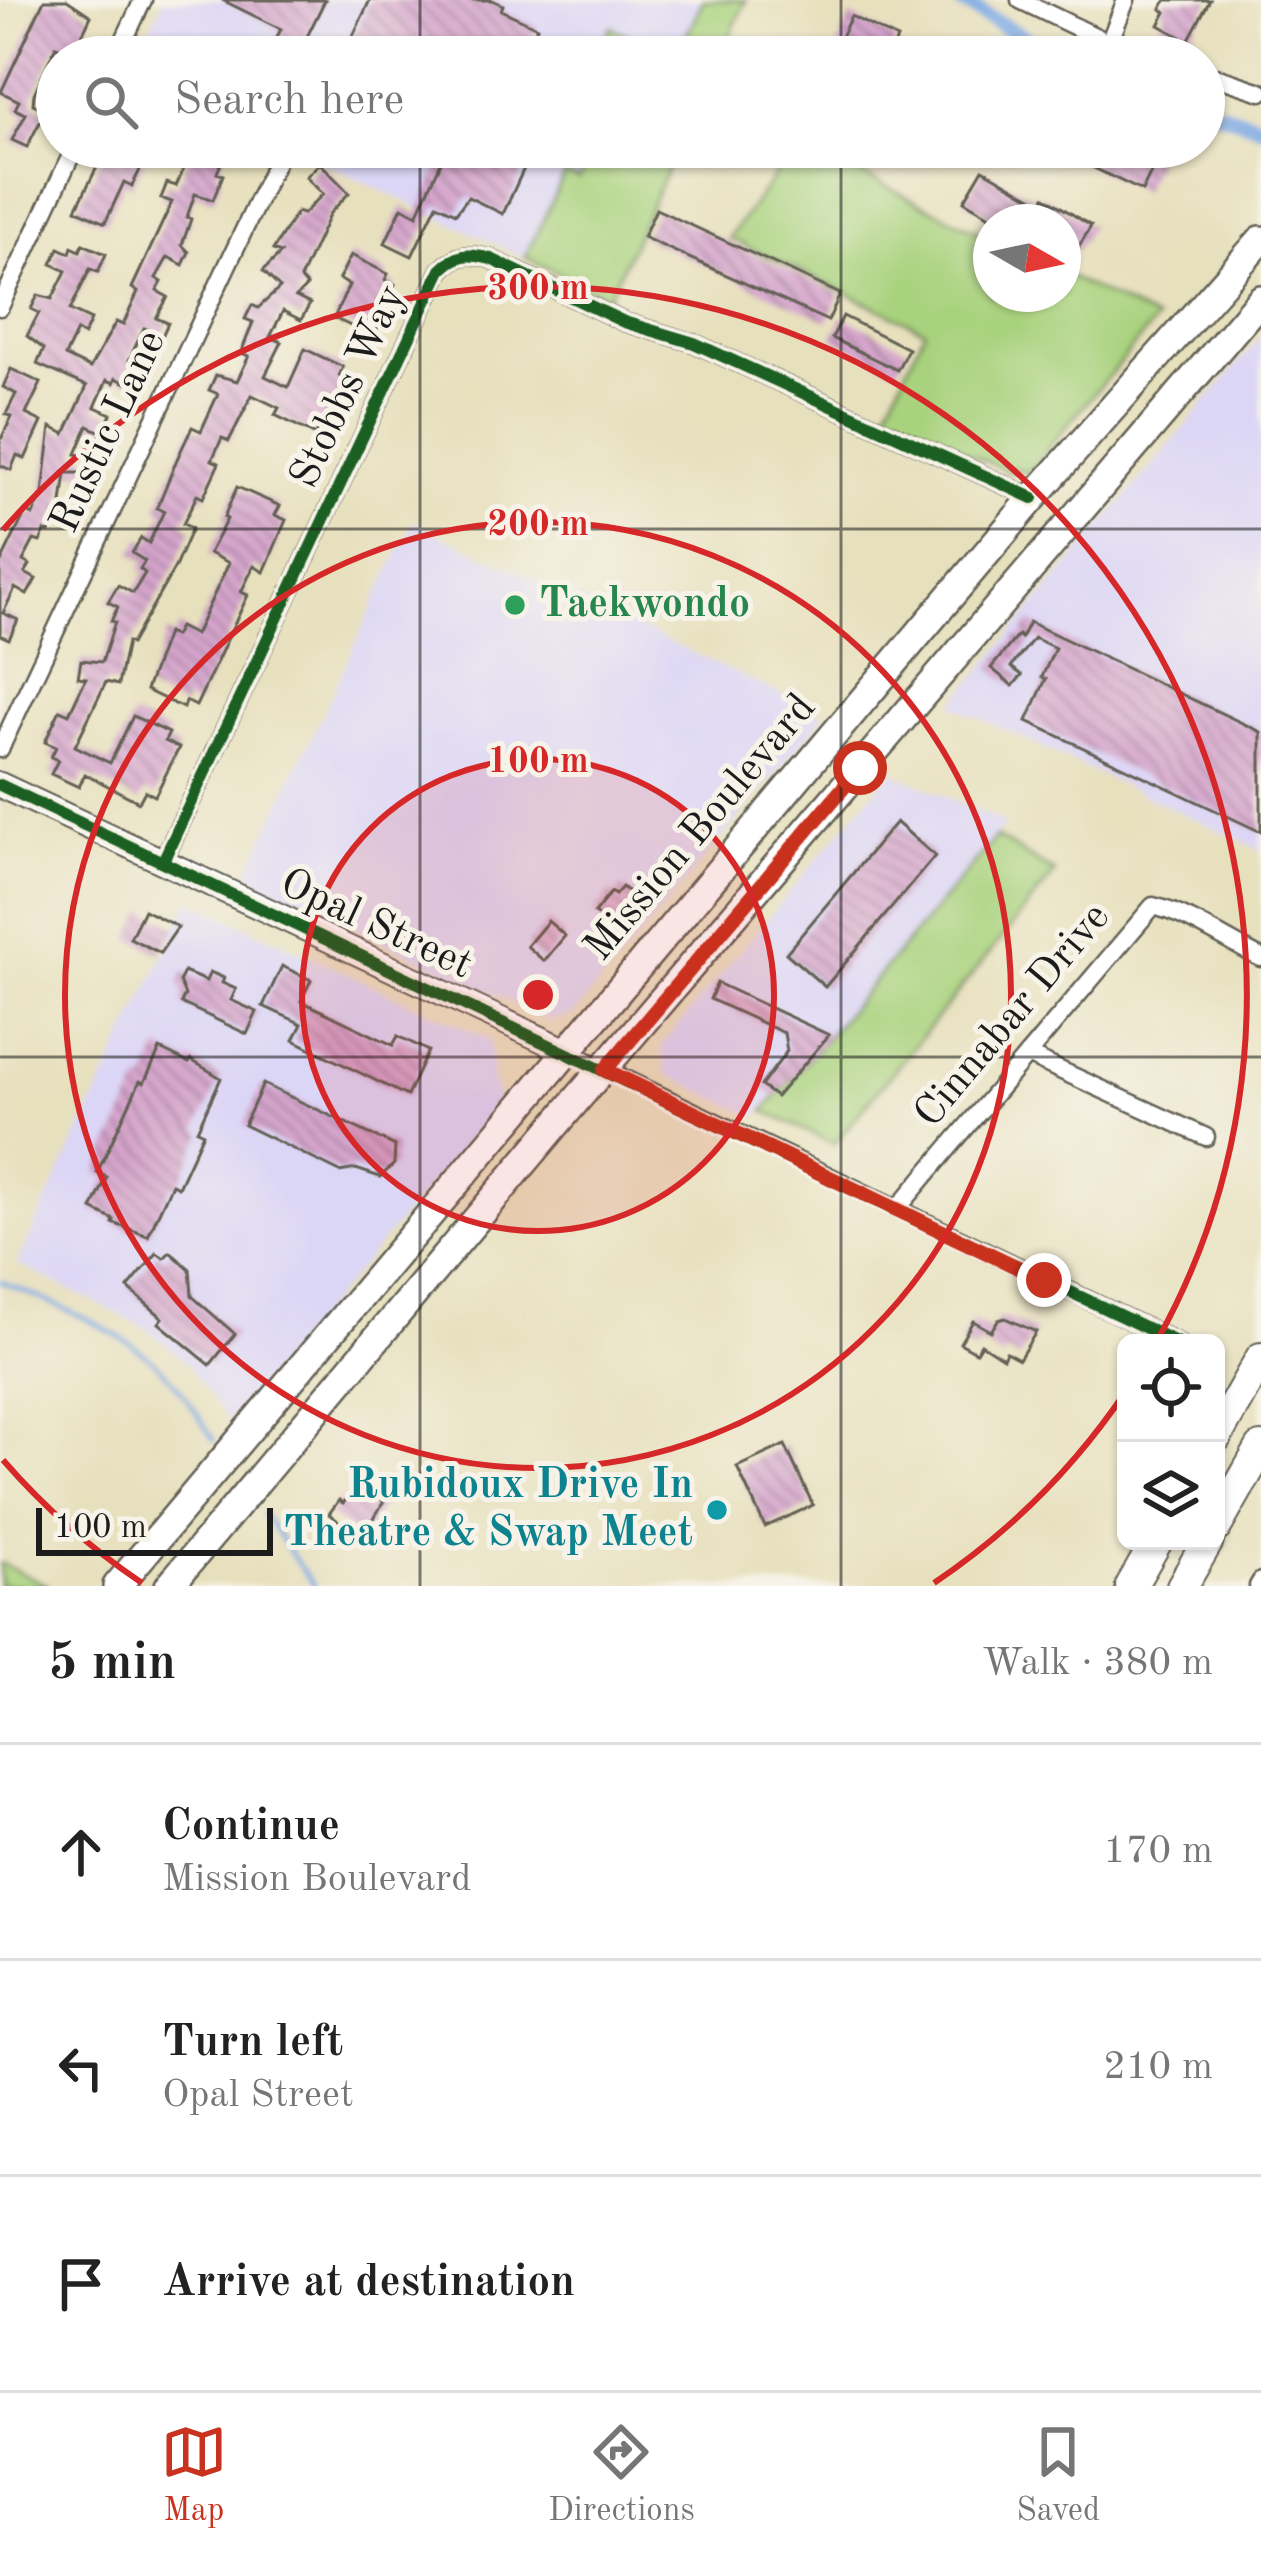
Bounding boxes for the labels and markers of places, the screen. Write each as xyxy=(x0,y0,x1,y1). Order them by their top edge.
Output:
place label: Taekwondo xyxy=(539,584,750,626)
marker: Taekwondo xyxy=(502,592,528,618)
centre of rings xyxy=(517,974,559,1016)
place label: Rubidoux Drive In Theatre & Swap Meet xyxy=(283,1465,693,1555)
marker: Rubidoux Drive In Theatre & Swap Meet xyxy=(704,1497,730,1523)

